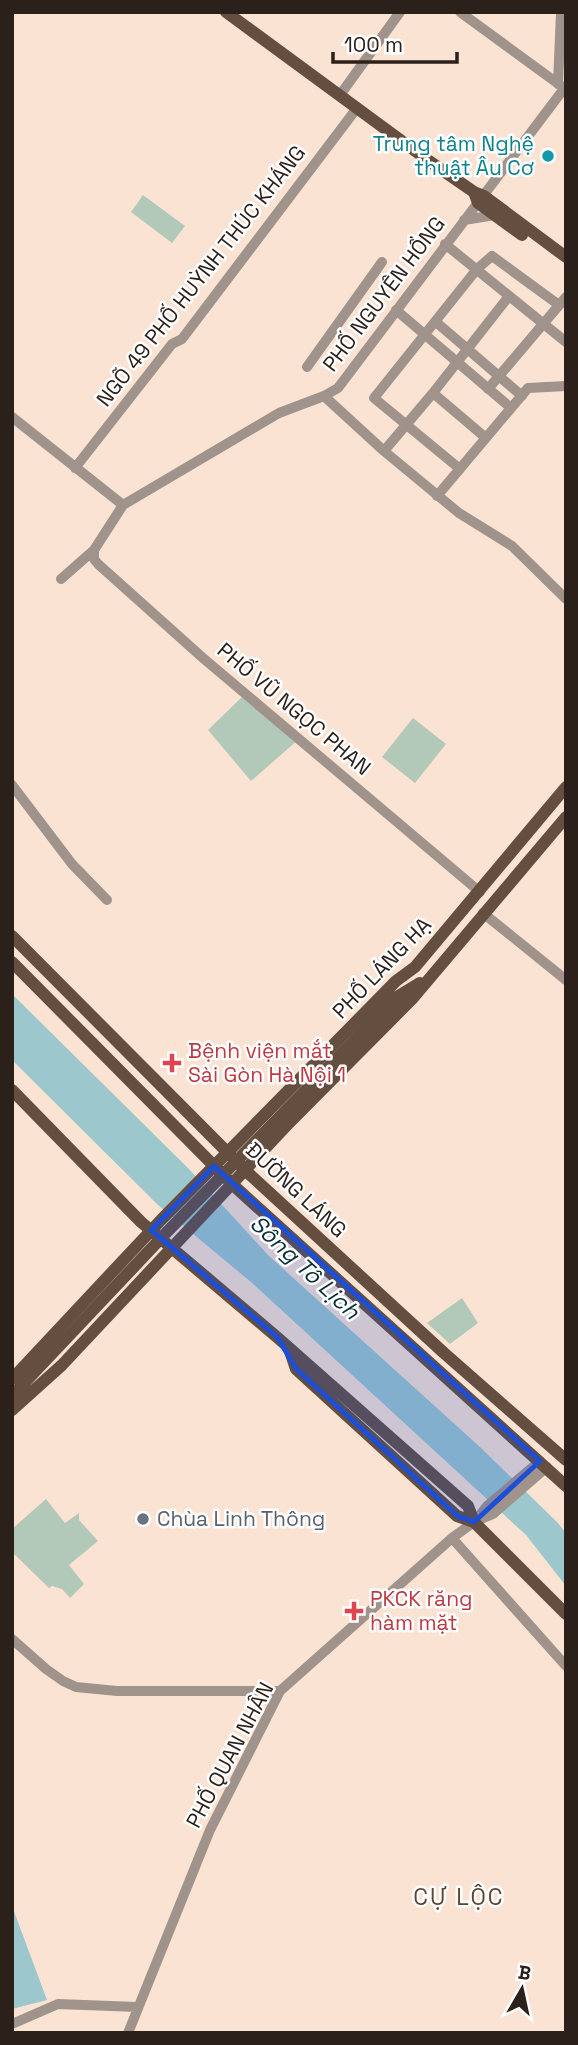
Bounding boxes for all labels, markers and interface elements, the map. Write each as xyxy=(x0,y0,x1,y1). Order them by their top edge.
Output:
scale bar xyxy=(333,21,457,65)
text: 100 m xyxy=(344,31,403,58)
place label: Trung tâm Nghệ thuật Âu Cơ xyxy=(373,130,534,181)
street label: NGÕ 49 PHỐ HUỲNH THÚC KHÁNG xyxy=(89,139,311,412)
marker: Trung tâm Nghệ thuật Âu Cơ xyxy=(540,148,556,164)
street label: PHỐ NGUYÊN HỒNG xyxy=(316,210,451,377)
street label: PHỐ VŨ NGỌC PHAN xyxy=(212,636,377,781)
street label: PHỐ LÁNG HẠ xyxy=(326,911,437,1024)
place label: Bệnh viện mắt Sài Gòn Hà Nội 1 xyxy=(188,1037,346,1088)
marker: Bệnh viện mắt Sài Gòn Hà Nội 1 xyxy=(162,1053,182,1073)
street label: ĐƯỜNG LÁNG xyxy=(240,1136,352,1243)
water label: Sông Tô Lịch xyxy=(244,1208,367,1326)
place label: Chùa Linh Thông xyxy=(157,1505,325,1532)
marker: Chùa Linh Thông xyxy=(135,1511,151,1527)
place label: PKCK răng hàm mặt xyxy=(370,1585,472,1636)
marker: PKCK răng hàm mặt xyxy=(344,1601,364,1621)
street label: PHỐ QUAN NHÂN xyxy=(179,1677,279,1832)
district label: CỰ LỘC xyxy=(413,1882,505,1912)
north arrow xyxy=(487,1954,557,2024)
text: B xyxy=(516,1959,533,1986)

